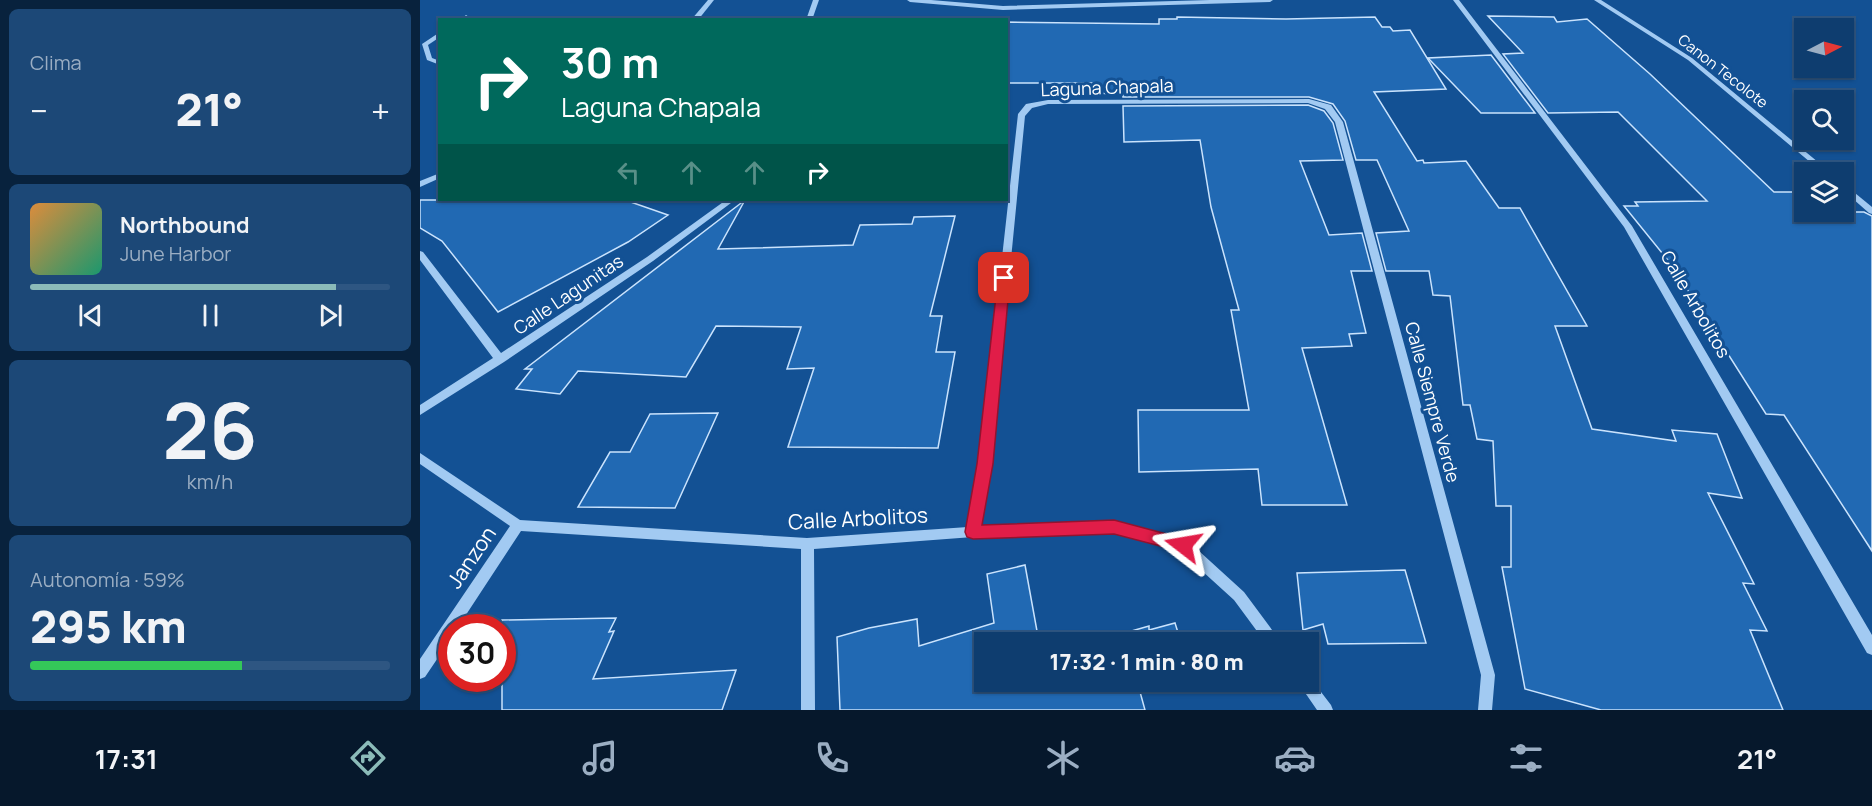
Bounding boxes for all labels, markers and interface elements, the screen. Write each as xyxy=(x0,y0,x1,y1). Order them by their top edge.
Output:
north arrow xyxy=(1794,18,1854,78)
map controls xyxy=(1794,18,1854,222)
street label: Canon Tecolote xyxy=(1674,29,1773,113)
text: 30 m xyxy=(561,33,659,91)
icon: right xyxy=(462,42,540,120)
text: Clima xyxy=(30,49,82,76)
street label: Laguna Chapala xyxy=(1040,73,1174,101)
text: 21° xyxy=(175,78,243,140)
text: − xyxy=(30,88,48,133)
text: + xyxy=(371,88,390,133)
text: Laguna Chapala xyxy=(561,88,761,125)
button: search xyxy=(1794,90,1854,150)
icon: left xyxy=(612,156,645,189)
icon: ahead xyxy=(675,156,708,189)
icon: ahead xyxy=(738,156,771,189)
icon: right xyxy=(801,156,834,189)
button: layers xyxy=(1794,162,1854,222)
text: Northbound xyxy=(120,210,250,240)
text: June Harbor xyxy=(120,240,232,267)
street label: Calle Arbolitos xyxy=(1656,246,1736,362)
street label: Calle Lagunitas xyxy=(508,248,628,340)
pin xyxy=(978,252,1029,303)
icon: arrive xyxy=(987,261,1020,294)
icon: previous xyxy=(74,299,107,332)
icon: pause xyxy=(194,299,227,332)
icon: next xyxy=(314,299,347,332)
street label: Calle Siempre Verde xyxy=(1400,319,1466,485)
text: 26 xyxy=(163,376,257,482)
text: km/h xyxy=(187,468,233,495)
street label: Calle Arbolitos xyxy=(787,500,929,536)
position arrow xyxy=(1151,513,1215,577)
street label: Janzon xyxy=(440,521,502,593)
text: Autonomía · 59% xyxy=(30,566,185,593)
text: 295 km xyxy=(30,595,187,657)
speed limit sign: 30 xyxy=(438,614,516,692)
text: 17:32 · 1 min · 80 m xyxy=(1049,647,1244,677)
icon: directions xyxy=(347,737,389,779)
icon: music xyxy=(579,737,621,779)
icon: phone xyxy=(811,737,853,779)
icon: climate xyxy=(1042,737,1084,779)
icon: car xyxy=(1274,737,1316,779)
icon: filters xyxy=(1505,737,1547,779)
text: 17:31 xyxy=(95,740,158,777)
text: 21° xyxy=(1737,740,1777,777)

